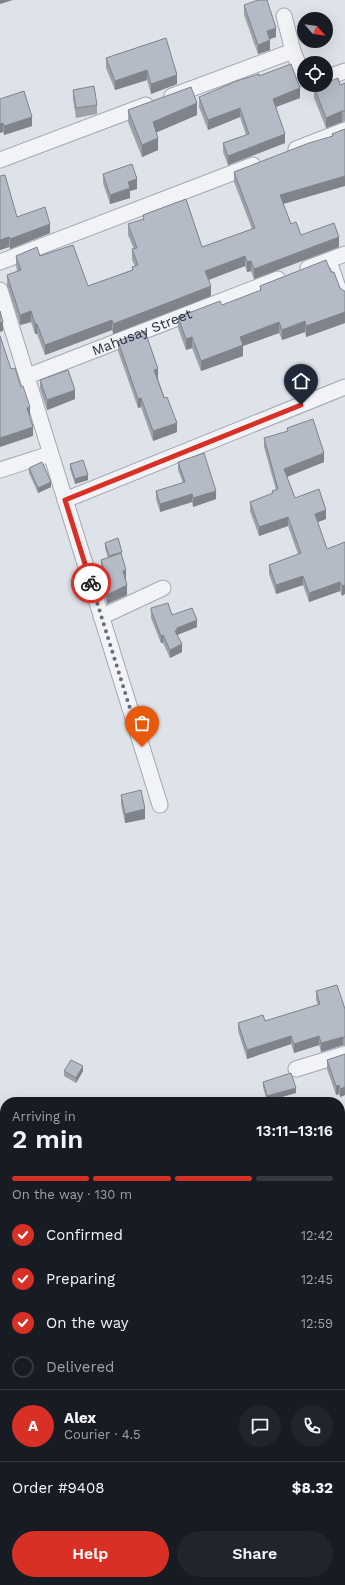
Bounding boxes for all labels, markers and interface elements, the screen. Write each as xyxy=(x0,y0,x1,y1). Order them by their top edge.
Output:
north arrow xyxy=(297,12,333,48)
map controls xyxy=(297,12,333,92)
button: locate xyxy=(297,56,333,92)
street label: Mahusay Street xyxy=(89,305,194,358)
pin xyxy=(284,364,318,405)
icon: home xyxy=(290,370,312,392)
courier xyxy=(71,563,111,603)
icon: bike xyxy=(80,572,102,594)
pin xyxy=(125,706,159,747)
icon: bag xyxy=(131,712,153,734)
text: Arriving in xyxy=(12,1109,76,1124)
text: 13:11–13:16 xyxy=(256,1122,333,1140)
text: 2 min xyxy=(12,1124,83,1154)
text: On the way · 130 m xyxy=(12,1187,132,1202)
icon: check xyxy=(12,1224,34,1246)
text: Confirmed xyxy=(46,1226,123,1244)
text: 12:42 xyxy=(301,1228,333,1243)
icon: check xyxy=(12,1268,34,1290)
text: Preparing xyxy=(46,1270,115,1288)
text: 12:45 xyxy=(301,1272,333,1287)
icon: check xyxy=(12,1312,34,1334)
text: On the way xyxy=(46,1314,128,1332)
text: 12:59 xyxy=(301,1316,333,1331)
text: Delivered xyxy=(46,1358,114,1376)
button: chat xyxy=(239,1405,281,1447)
button: phone xyxy=(291,1405,333,1447)
text: Alex xyxy=(64,1409,96,1427)
text: A xyxy=(28,1417,38,1435)
text: Courier · 4.5 xyxy=(64,1427,141,1442)
text: Order #9408 xyxy=(12,1479,105,1497)
text: $8.32 xyxy=(292,1479,333,1497)
button: Help xyxy=(12,1531,169,1577)
button: Share xyxy=(177,1531,333,1577)

